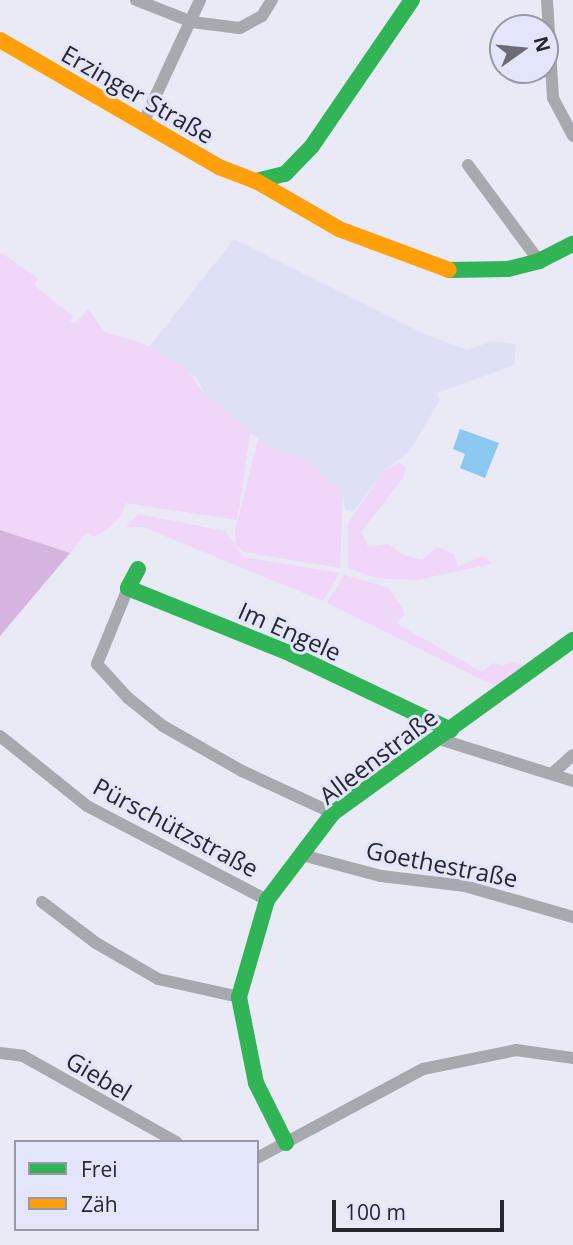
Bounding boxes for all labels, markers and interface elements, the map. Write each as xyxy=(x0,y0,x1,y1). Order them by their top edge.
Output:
north arrow xyxy=(489,14,559,84)
text: N xyxy=(528,33,557,55)
street label: Erzinger Straße xyxy=(57,39,219,149)
street label: Im Engele xyxy=(234,596,346,666)
street label: Alleenstraße xyxy=(313,702,443,810)
street label: Pürschützstraße xyxy=(89,771,263,883)
street label: Goethestraße xyxy=(364,835,520,893)
street label: Giebel xyxy=(61,1045,137,1107)
legend xyxy=(14,1140,259,1231)
text: Frei xyxy=(81,1155,118,1183)
scale bar xyxy=(335,1186,506,1230)
text: Zäh xyxy=(81,1190,118,1218)
text: 100 m xyxy=(345,1198,406,1226)

